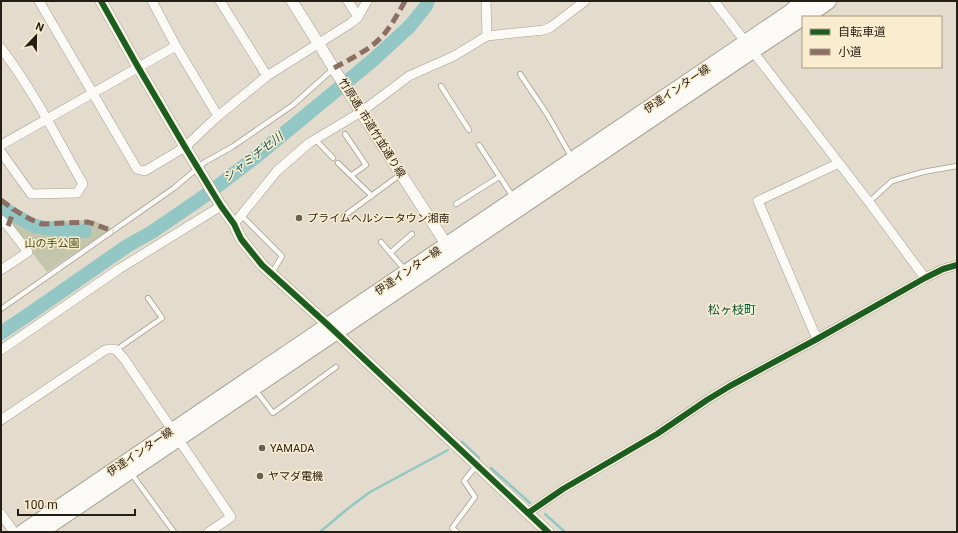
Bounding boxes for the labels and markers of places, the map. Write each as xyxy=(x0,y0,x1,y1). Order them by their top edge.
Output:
place label: プライムヘルシータウン湘南 xyxy=(307,212,450,225)
marker: プライムヘルシータウン湘南 xyxy=(294,213,304,223)
place label: YAMADA xyxy=(270,442,315,455)
marker: YAMADA xyxy=(257,443,267,453)
place label: ヤマダ電機 xyxy=(268,470,323,483)
marker: ヤマダ電機 xyxy=(255,471,265,481)

